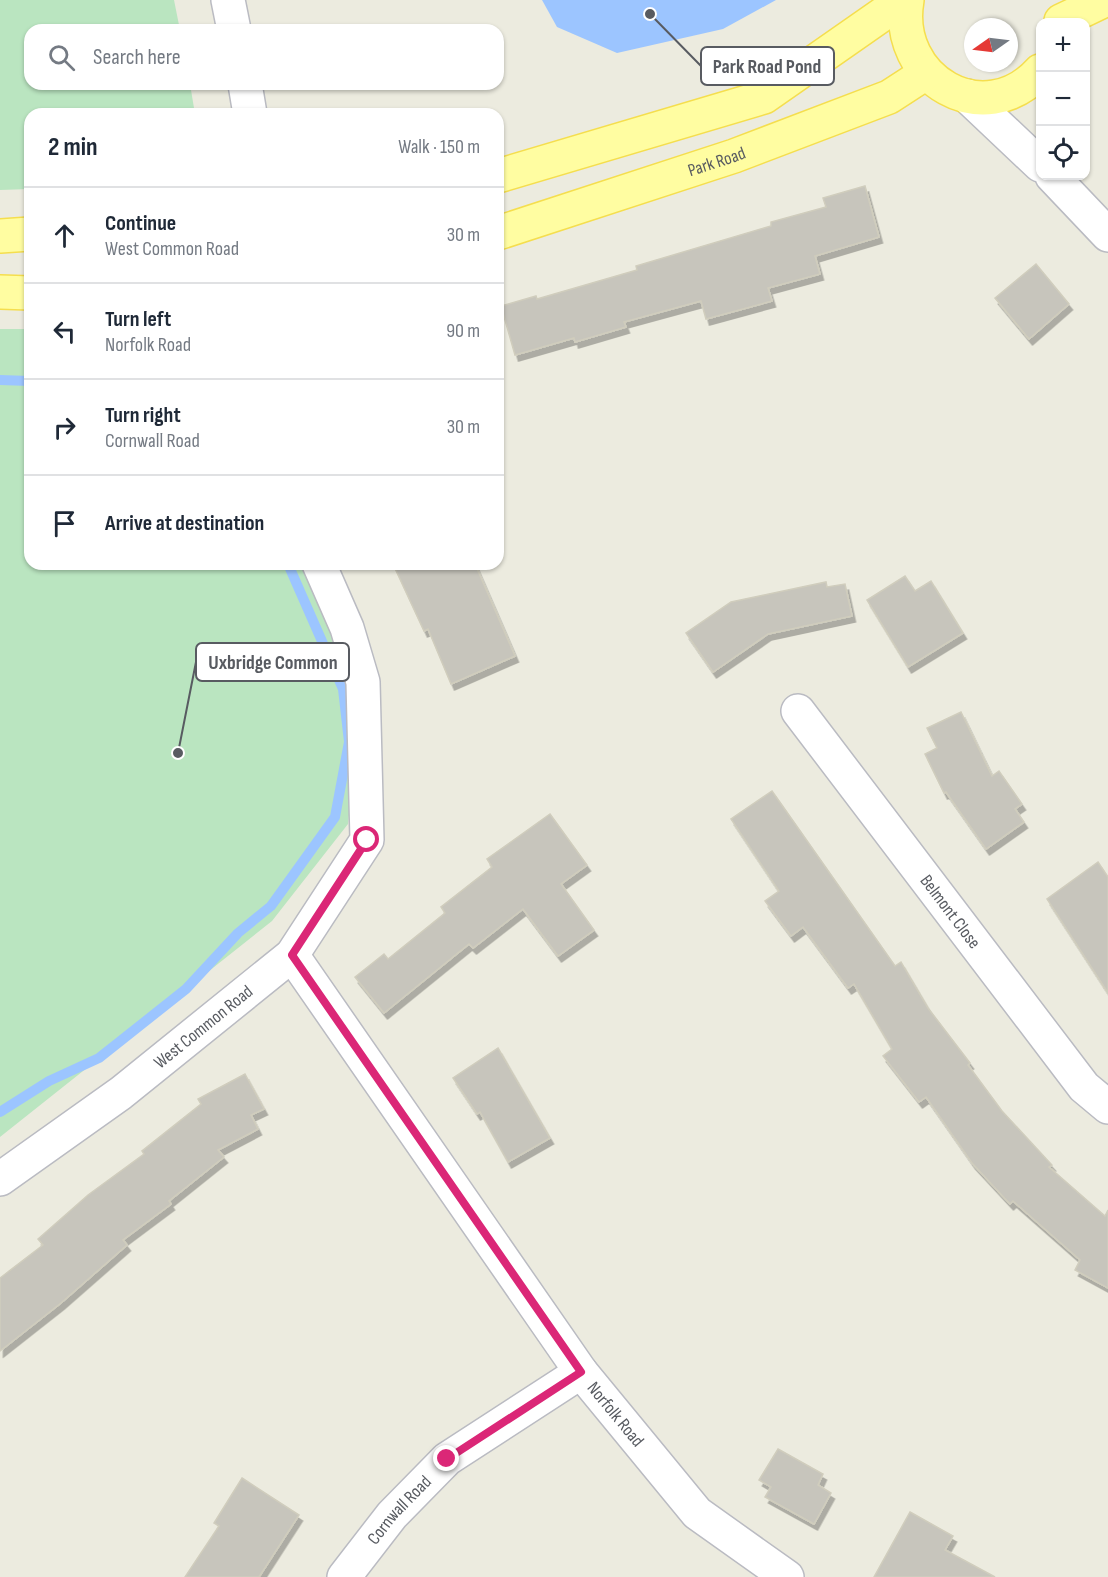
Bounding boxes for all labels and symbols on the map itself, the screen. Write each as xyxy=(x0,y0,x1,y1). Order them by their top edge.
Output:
north arrow xyxy=(964,18,1018,72)
callout: Park Road Pond xyxy=(701,47,834,85)
text: Park Road Pond xyxy=(713,55,821,79)
street label: Park Road xyxy=(685,142,748,181)
callout: Uxbridge Common xyxy=(196,643,349,681)
text: Uxbridge Common xyxy=(208,651,338,675)
route start xyxy=(353,826,379,852)
street label: Belmont Close xyxy=(916,871,985,953)
street label: West Common Road xyxy=(150,981,257,1073)
street label: Norfolk Road xyxy=(583,1378,648,1451)
route end xyxy=(433,1445,459,1471)
street label: Cornwall Road xyxy=(363,1471,435,1548)

